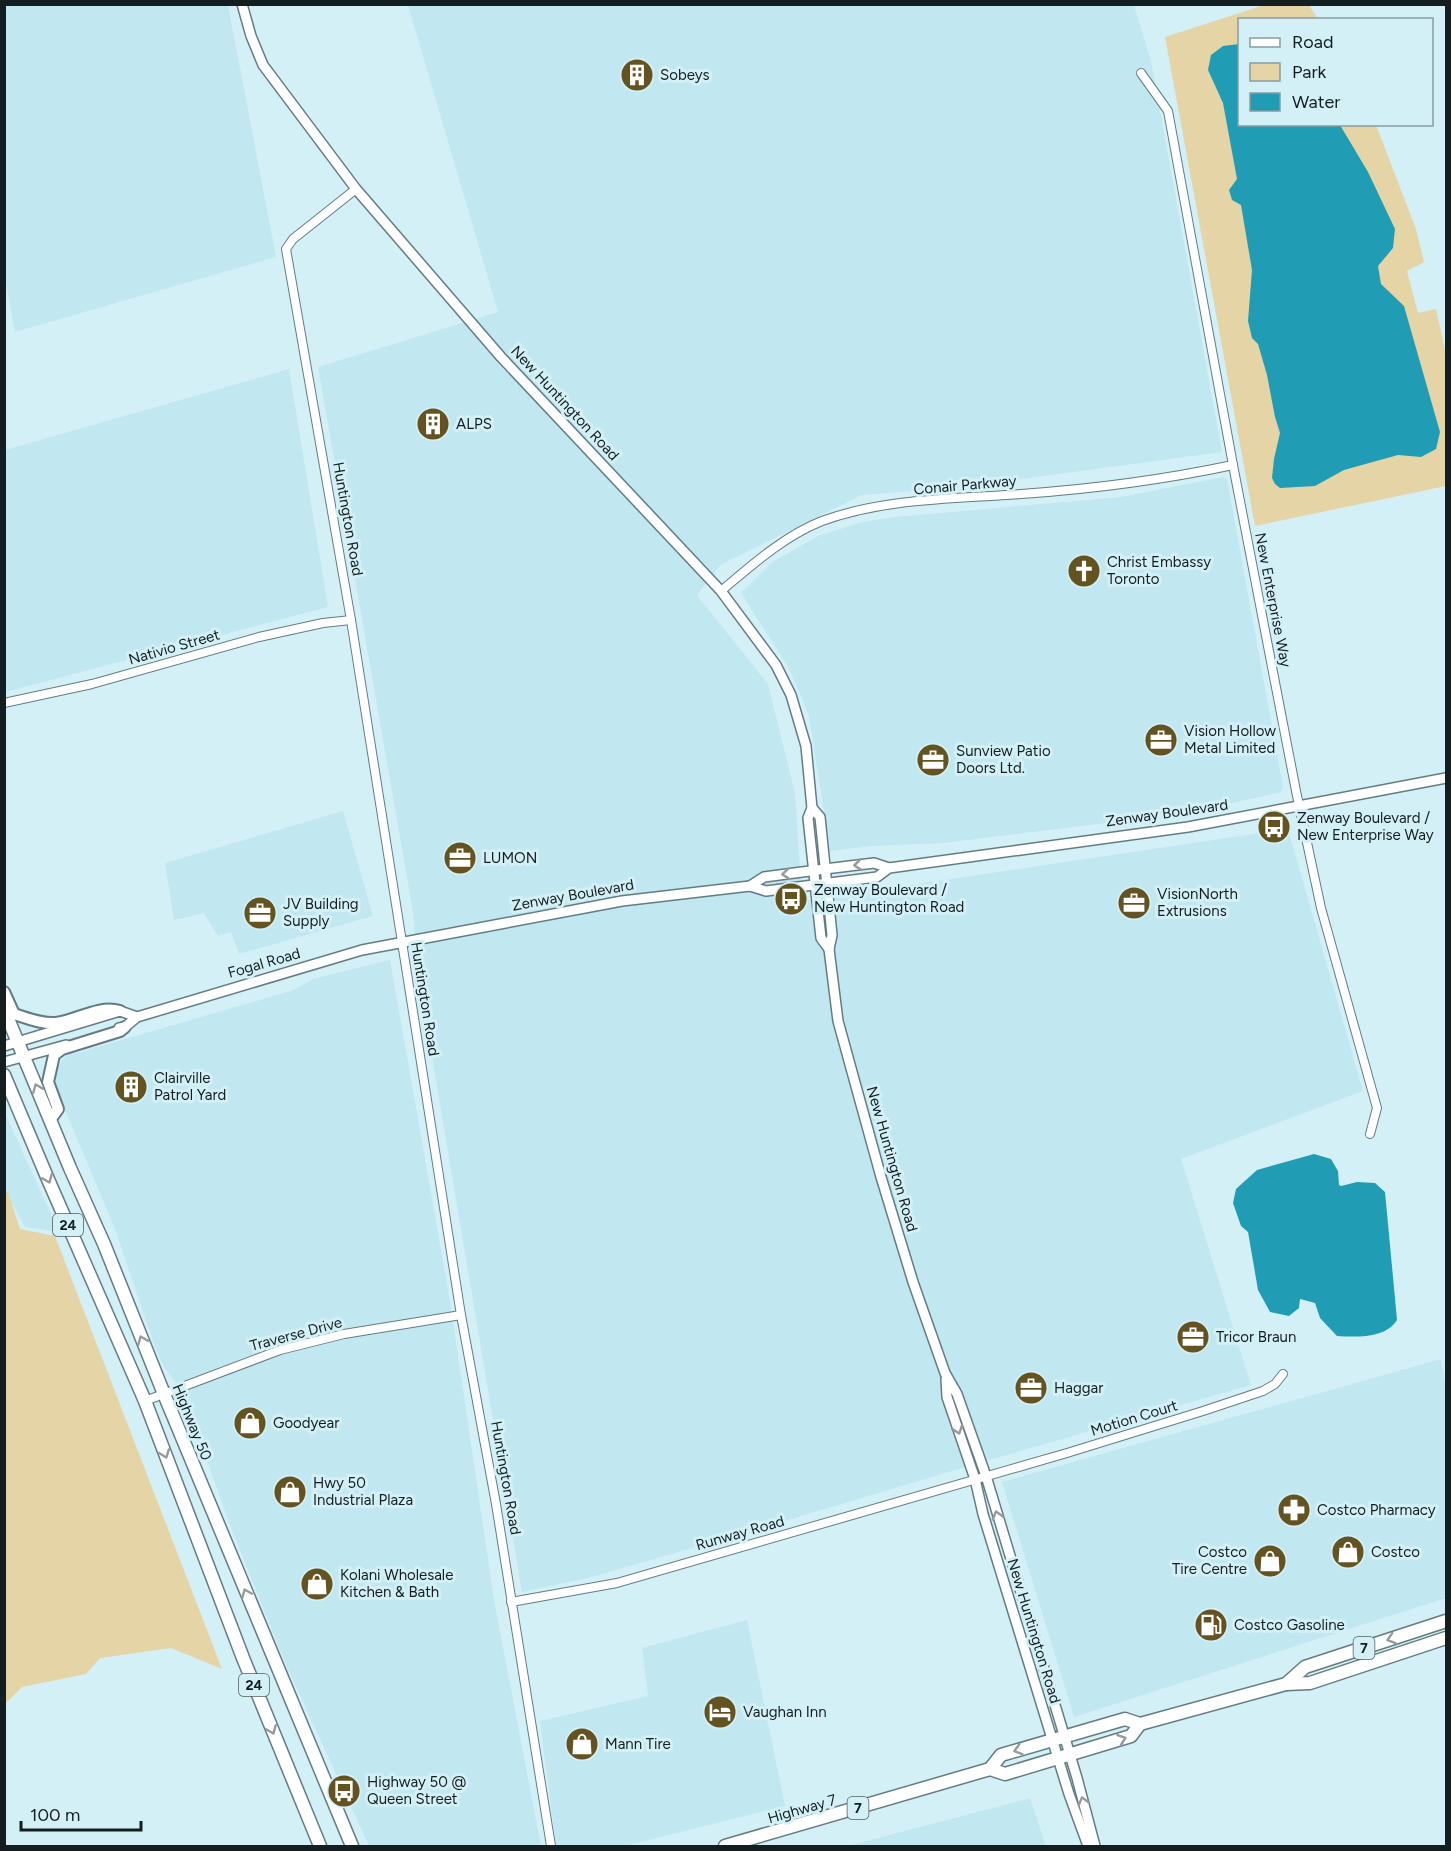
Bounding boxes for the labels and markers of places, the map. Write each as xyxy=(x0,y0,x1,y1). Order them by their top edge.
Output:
building icon: Sobeys xyxy=(619,57,655,93)
place label: Sobeys xyxy=(660,66,710,84)
building icon: ALPS xyxy=(415,406,451,442)
place label: ALPS xyxy=(456,415,492,433)
church icon: Christ Embassy Toronto xyxy=(1066,553,1102,589)
place label: Christ Embassy Toronto xyxy=(1107,553,1211,588)
office icon: Vision Hollow Metal Limited xyxy=(1143,722,1179,758)
place label: Vision Hollow Metal Limited xyxy=(1184,722,1276,757)
office icon: Sunview Patio Doors Ltd. xyxy=(915,742,951,778)
place label: Sunview Patio Doors Ltd. xyxy=(956,742,1051,777)
bus stop icon: Zenway Boulevard / New Enterprise Way xyxy=(1256,809,1292,845)
place label: Zenway Boulevard / New Enterprise Way xyxy=(1297,809,1434,844)
office icon: LUMON xyxy=(442,840,478,876)
place label: LUMON xyxy=(483,849,537,867)
bus stop icon: Zenway Boulevard / New Huntington Road xyxy=(773,881,809,917)
place label: Zenway Boulevard / New Huntington Road xyxy=(814,881,964,916)
office icon: VisionNorth Extrusions xyxy=(1116,885,1152,921)
place label: VisionNorth Extrusions xyxy=(1157,885,1238,920)
office icon: JV Building Supply xyxy=(242,895,278,931)
place label: JV Building Supply xyxy=(283,895,359,930)
building icon: Clairville Patrol Yard xyxy=(113,1069,149,1105)
place label: Clairville Patrol Yard xyxy=(154,1069,226,1104)
office icon: Tricor Braun xyxy=(1175,1319,1211,1355)
place label: Tricor Braun xyxy=(1216,1328,1296,1346)
office icon: Haggar xyxy=(1013,1370,1049,1406)
place label: Haggar xyxy=(1054,1379,1103,1397)
shop icon: Goodyear xyxy=(232,1405,268,1441)
place label: Goodyear xyxy=(273,1414,339,1432)
shop icon: Hwy 50 Industrial Plaza xyxy=(272,1474,308,1510)
place label: Hwy 50 Industrial Plaza xyxy=(313,1474,413,1509)
pharmacy icon: Costco Pharmacy xyxy=(1276,1492,1312,1528)
place label: Costco Pharmacy xyxy=(1317,1501,1436,1519)
shop icon: Costco xyxy=(1330,1534,1366,1570)
place label: Costco Tire Centre xyxy=(1172,1543,1247,1578)
shop icon: Costco Tire Centre xyxy=(1252,1543,1288,1579)
place label: Costco xyxy=(1371,1543,1420,1561)
shop icon: Kolani Wholesale Kitchen & Bath xyxy=(299,1566,335,1602)
place label: Kolani Wholesale Kitchen & Bath xyxy=(340,1566,453,1601)
fuel station icon: Costco Gasoline xyxy=(1193,1607,1229,1643)
place label: Costco Gasoline xyxy=(1234,1616,1345,1634)
hotel icon: Vaughan Inn xyxy=(702,1694,738,1730)
place label: Vaughan Inn xyxy=(743,1703,827,1721)
shop icon: Mann Tire xyxy=(564,1726,600,1762)
place label: Mann Tire xyxy=(605,1735,671,1753)
bus stop icon: Highway 50 @ Queen Street xyxy=(326,1773,362,1809)
place label: Highway 50 @ Queen Street xyxy=(367,1773,466,1808)

